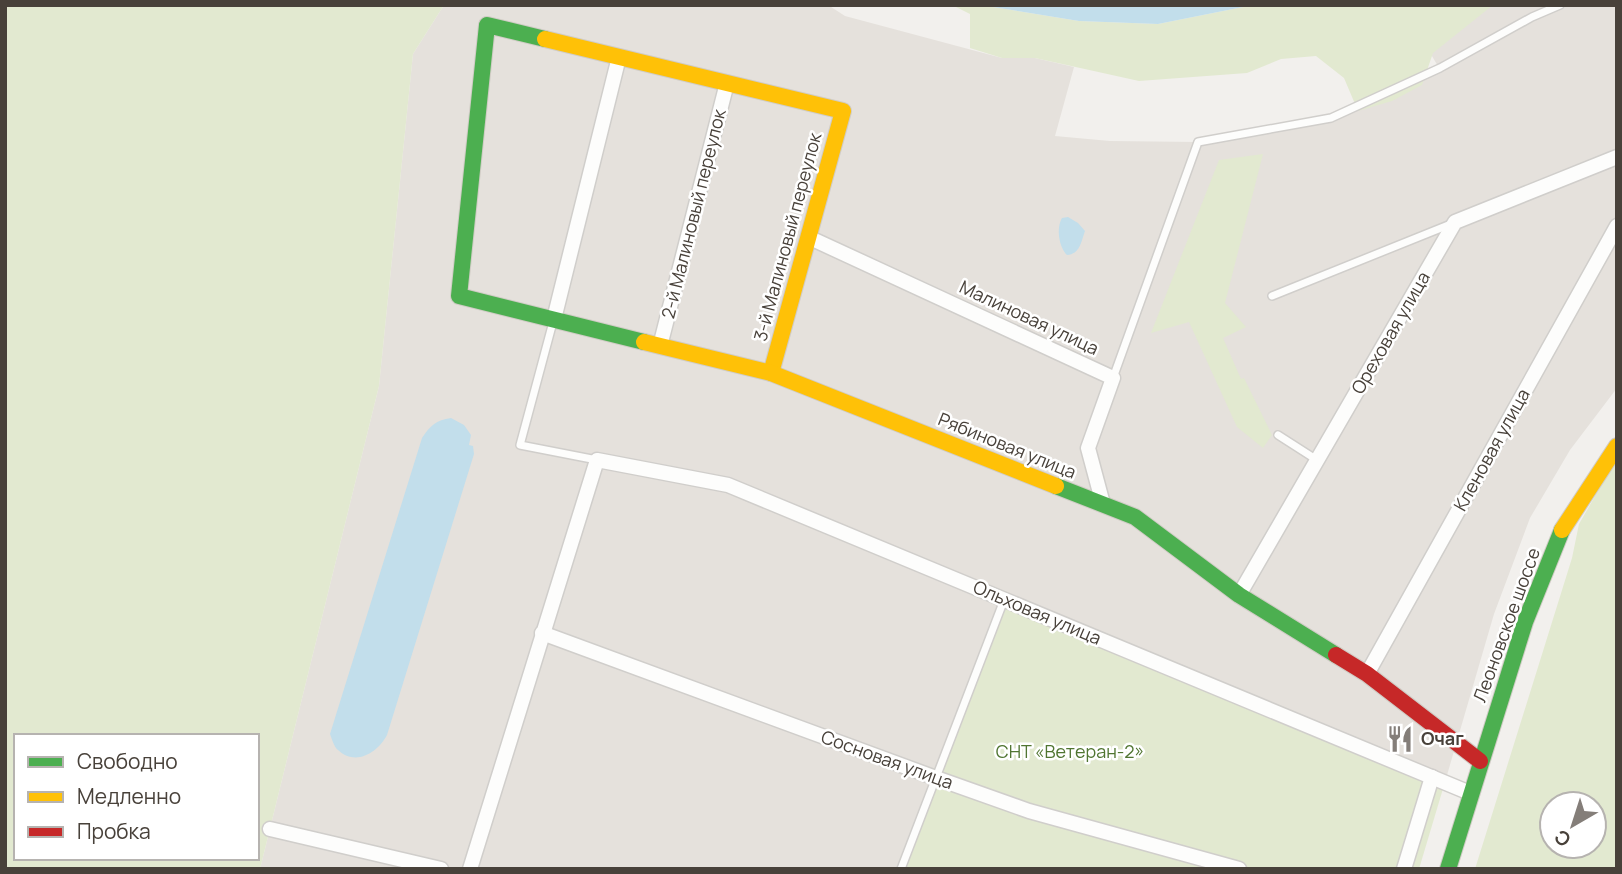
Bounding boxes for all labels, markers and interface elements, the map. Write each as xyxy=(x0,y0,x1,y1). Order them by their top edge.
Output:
street label: 2-й Малиновый переулок xyxy=(655,105,731,321)
street label: 3-й Малиновый переулок xyxy=(748,129,827,344)
street label: Ореховая улица xyxy=(1345,267,1435,398)
street label: Малиновая улица xyxy=(956,274,1103,360)
street label: Кленовая улица xyxy=(1448,384,1535,515)
street label: Рябиновая улица xyxy=(935,406,1080,484)
street label: Леоновское шоссе xyxy=(1467,544,1545,705)
street label: Ольховая улица xyxy=(970,574,1105,650)
street label: Сосновая улица xyxy=(818,724,957,794)
restaurant icon: Очаг xyxy=(1385,724,1415,754)
place label: Очаг xyxy=(1421,726,1464,750)
legend xyxy=(14,734,259,860)
park label: СНТ «Ветеран-2» xyxy=(996,739,1144,763)
text: Свободно xyxy=(77,747,178,775)
text: Медленно xyxy=(77,782,181,810)
north arrow xyxy=(1538,790,1608,860)
text: Пробка xyxy=(77,817,151,845)
text: С xyxy=(1549,824,1576,853)

